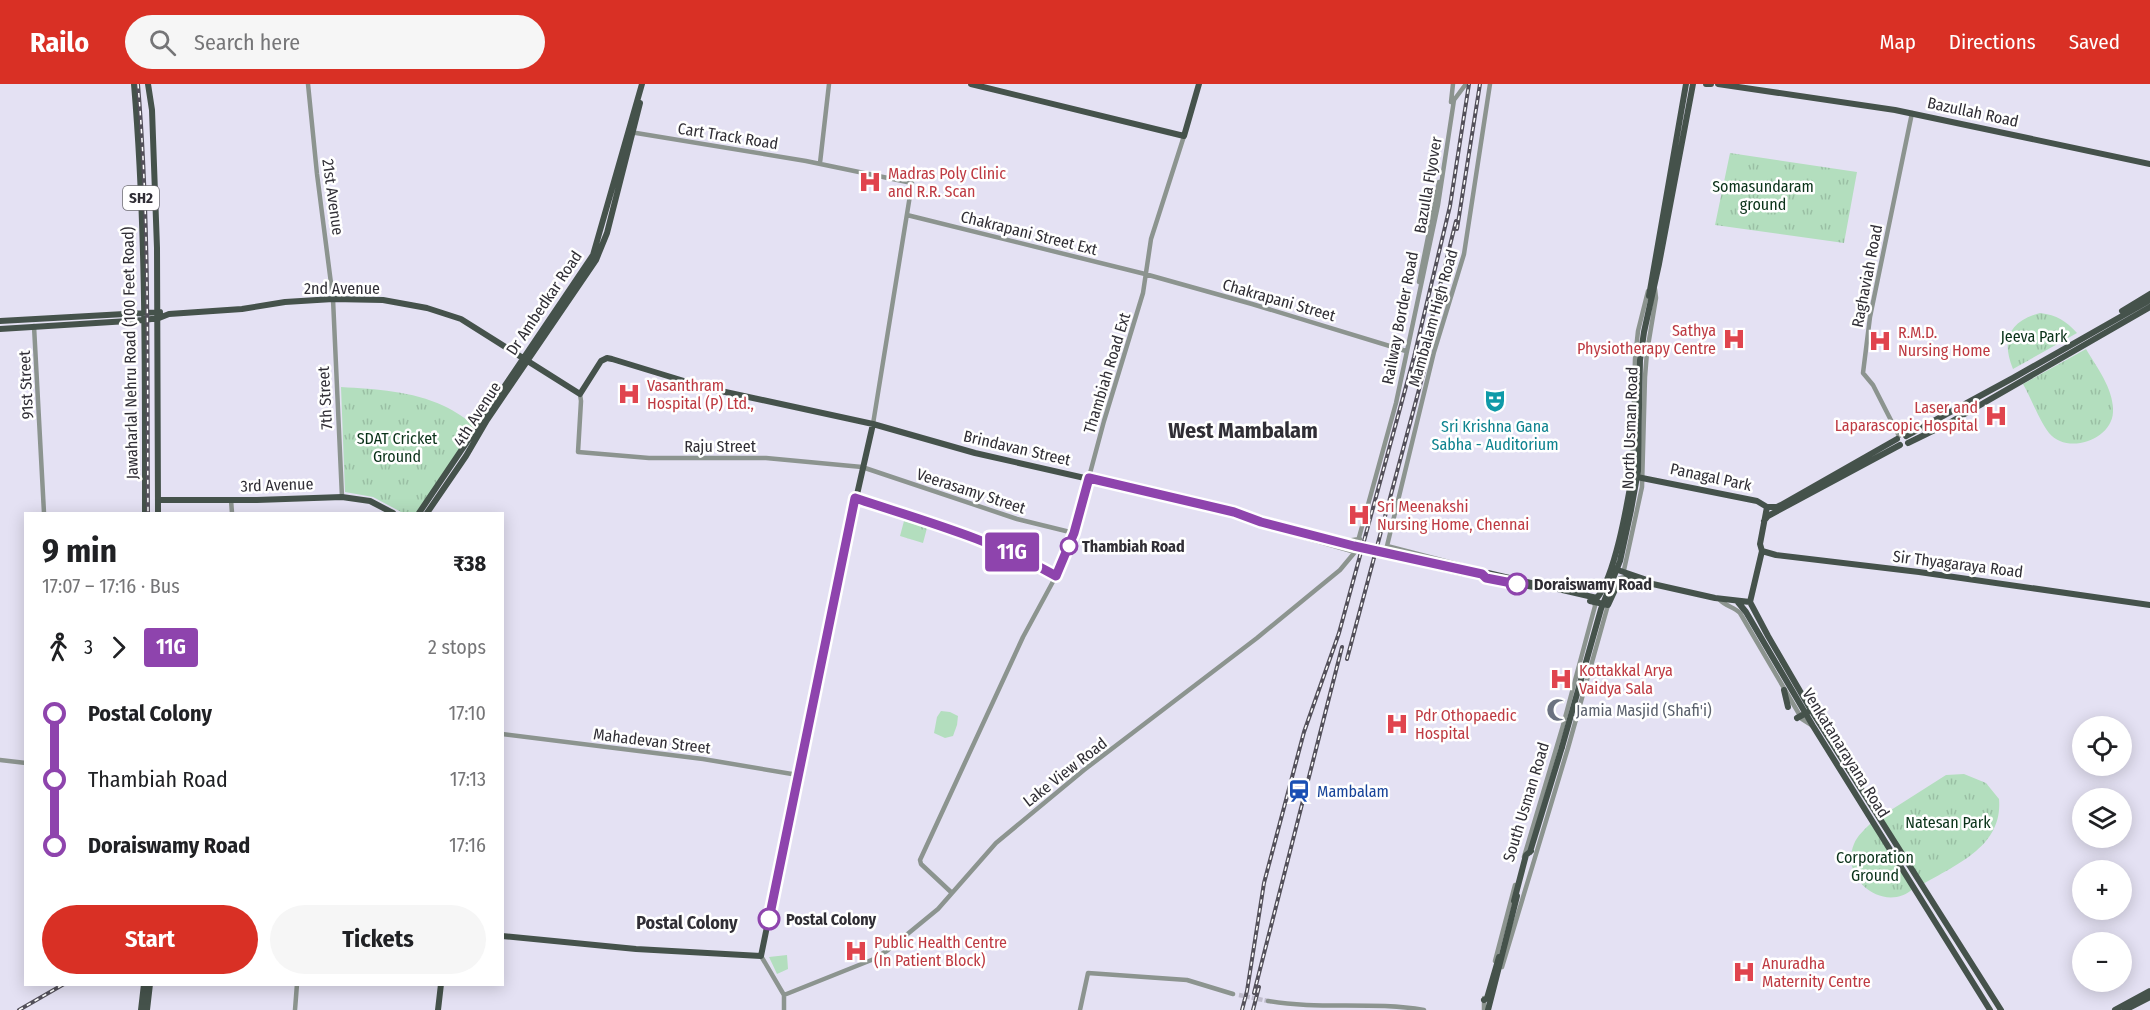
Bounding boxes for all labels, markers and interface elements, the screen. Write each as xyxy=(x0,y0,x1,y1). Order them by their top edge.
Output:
search box xyxy=(125,15,545,69)
text: Railo xyxy=(30,26,89,59)
icon: search xyxy=(146,26,179,59)
text: Search here xyxy=(194,29,300,56)
text: Map xyxy=(1879,29,1916,55)
text: Directions xyxy=(1949,29,2036,55)
text: Saved xyxy=(2069,29,2120,55)
street label: Bazullah Road xyxy=(1926,93,2020,131)
street label: Cart Track Road xyxy=(676,119,780,153)
street label: Bazulla Flyover xyxy=(1410,135,1446,235)
street label: 21st Avenue xyxy=(318,158,348,236)
place label: Madras Poly Clinic and R.R. Scan xyxy=(888,164,1006,201)
hospital icon: Madras Poly Clinic and R.R. Scan xyxy=(857,169,883,195)
park label: Somasundaram ground xyxy=(1712,177,1814,214)
road number: SH2 xyxy=(123,186,159,210)
street label: Chakrapani Street Ext xyxy=(959,207,1100,259)
street label: Raghaviah Road xyxy=(1848,223,1886,329)
street label: Jawaharlal Nehru Road (100 Feet Road) xyxy=(118,226,142,480)
street label: Dr Ambedkar Road xyxy=(502,247,586,359)
street label: Mambalam High Road xyxy=(1404,247,1462,389)
street label: Railway Border Road xyxy=(1378,250,1422,386)
street label: Chakrapani Street xyxy=(1220,275,1338,325)
street label: 2nd Avenue xyxy=(304,279,380,298)
street label: Thambiah Road Ext xyxy=(1080,310,1135,436)
place label: Sathya Physiotherapy Centre xyxy=(1577,321,1716,358)
place label: R.M.D. Nursing Home xyxy=(1898,323,1990,360)
hospital icon: Sathya Physiotherapy Centre xyxy=(1721,326,1747,352)
park label: Jeeva Park xyxy=(2000,327,2068,346)
hospital icon: R.M.D. Nursing Home xyxy=(1867,328,1893,354)
street label: 91st Street xyxy=(15,349,37,420)
street label: 7th Street xyxy=(314,365,336,430)
street label: North Usman Road xyxy=(1618,366,1642,490)
place label: Vasanthram Hospital (P) Ltd., xyxy=(647,376,754,413)
street label: 4th Avenue xyxy=(449,378,505,450)
hospital icon: Vasanthram Hospital (P) Ltd., xyxy=(616,381,642,407)
theatre icon: Sri Krishna Gana Sabha - Auditorium xyxy=(1482,388,1508,414)
place label: Laser and Laparascopic Hospital xyxy=(1835,398,1978,435)
hospital icon: Laser and Laparascopic Hospital xyxy=(1983,403,2009,429)
district label: West Mambalam xyxy=(1168,417,1318,444)
place label: Sri Krishna Gana Sabha - Auditorium xyxy=(1431,417,1559,454)
street label: Brindavan Street xyxy=(962,426,1073,470)
park label: SDAT Cricket Ground xyxy=(357,429,438,466)
street label: Raju Street xyxy=(684,437,757,456)
street label: Panagal Park xyxy=(1669,459,1754,495)
street label: Veerasamy Street xyxy=(914,464,1029,518)
street label: 3rd Avenue xyxy=(240,474,314,496)
place label: Sri Meenakshi Nursing Home, Chennai xyxy=(1377,497,1529,534)
hospital icon: Sri Meenakshi Nursing Home, Chennai xyxy=(1346,502,1372,528)
text: 9 min xyxy=(42,531,117,571)
line badge: 11G xyxy=(978,532,1046,572)
marker: Thambiah Road xyxy=(1060,537,1078,555)
place label: Thambiah Road xyxy=(1082,537,1185,556)
text: 11G xyxy=(997,539,1027,565)
street label: Sir Thyagaraya Road xyxy=(1892,547,2024,581)
text: ₹38 xyxy=(453,550,486,577)
marker: Doraiswamy Road xyxy=(1506,573,1528,595)
text: 17:07 – 17:16 · Bus xyxy=(42,574,180,598)
place label: Doraiswamy Road xyxy=(1534,575,1652,594)
icon: walk xyxy=(42,631,75,664)
icon: forward xyxy=(102,631,135,664)
text: 11G xyxy=(156,634,186,660)
text: 3 xyxy=(84,635,93,659)
text: 2 stops xyxy=(428,635,486,659)
place label: Kottakkal Arya Vaidya Sala xyxy=(1579,661,1673,698)
hospital icon: Kottakkal Arya Vaidya Sala xyxy=(1548,666,1574,692)
street label: Venkatanarayana Road xyxy=(1798,685,1894,821)
mosque icon: Jamia Masjid (Shafi'i) xyxy=(1545,697,1571,723)
text: Postal Colony xyxy=(88,700,212,727)
text: 17:10 xyxy=(448,701,486,725)
place label: Jamia Masjid (Shafi'i) xyxy=(1576,701,1712,720)
place label: Pdr Othopaedic Hospital xyxy=(1415,706,1517,743)
hospital icon: Pdr Othopaedic Hospital xyxy=(1384,711,1410,737)
map controls xyxy=(2072,716,2132,992)
button: locate xyxy=(2072,716,2132,776)
street label: Mahadevan Street xyxy=(592,724,713,758)
street label: Lake View Road xyxy=(1019,733,1111,811)
street label: South Usman Road xyxy=(1499,740,1553,864)
text: Thambiah Road xyxy=(88,766,228,793)
text: 17:13 xyxy=(450,767,486,791)
station icon: Mambalam xyxy=(1286,778,1312,804)
place label: Mambalam xyxy=(1317,782,1389,801)
button: layers xyxy=(2072,788,2132,848)
park label: Natesan Park xyxy=(1905,813,1991,832)
text: Doraiswamy Road xyxy=(88,832,250,859)
text: 17:16 xyxy=(449,833,486,857)
park label: Corporation Ground xyxy=(1836,848,1914,885)
button: + xyxy=(2072,860,2132,920)
button: Start xyxy=(42,905,258,974)
button: Tickets xyxy=(270,905,486,974)
marker: Postal Colony xyxy=(758,908,780,930)
place label: Postal Colony xyxy=(786,910,876,929)
district label: Postal Colony xyxy=(636,912,738,934)
button: − xyxy=(2072,932,2132,992)
place label: Public Health Centre (In Patient Block) xyxy=(874,933,1007,970)
hospital icon: Public Health Centre (In Patient Block) xyxy=(843,938,869,964)
place label: Anuradha Maternity Centre xyxy=(1762,954,1871,991)
hospital icon: Anuradha Maternity Centre xyxy=(1731,959,1757,985)

